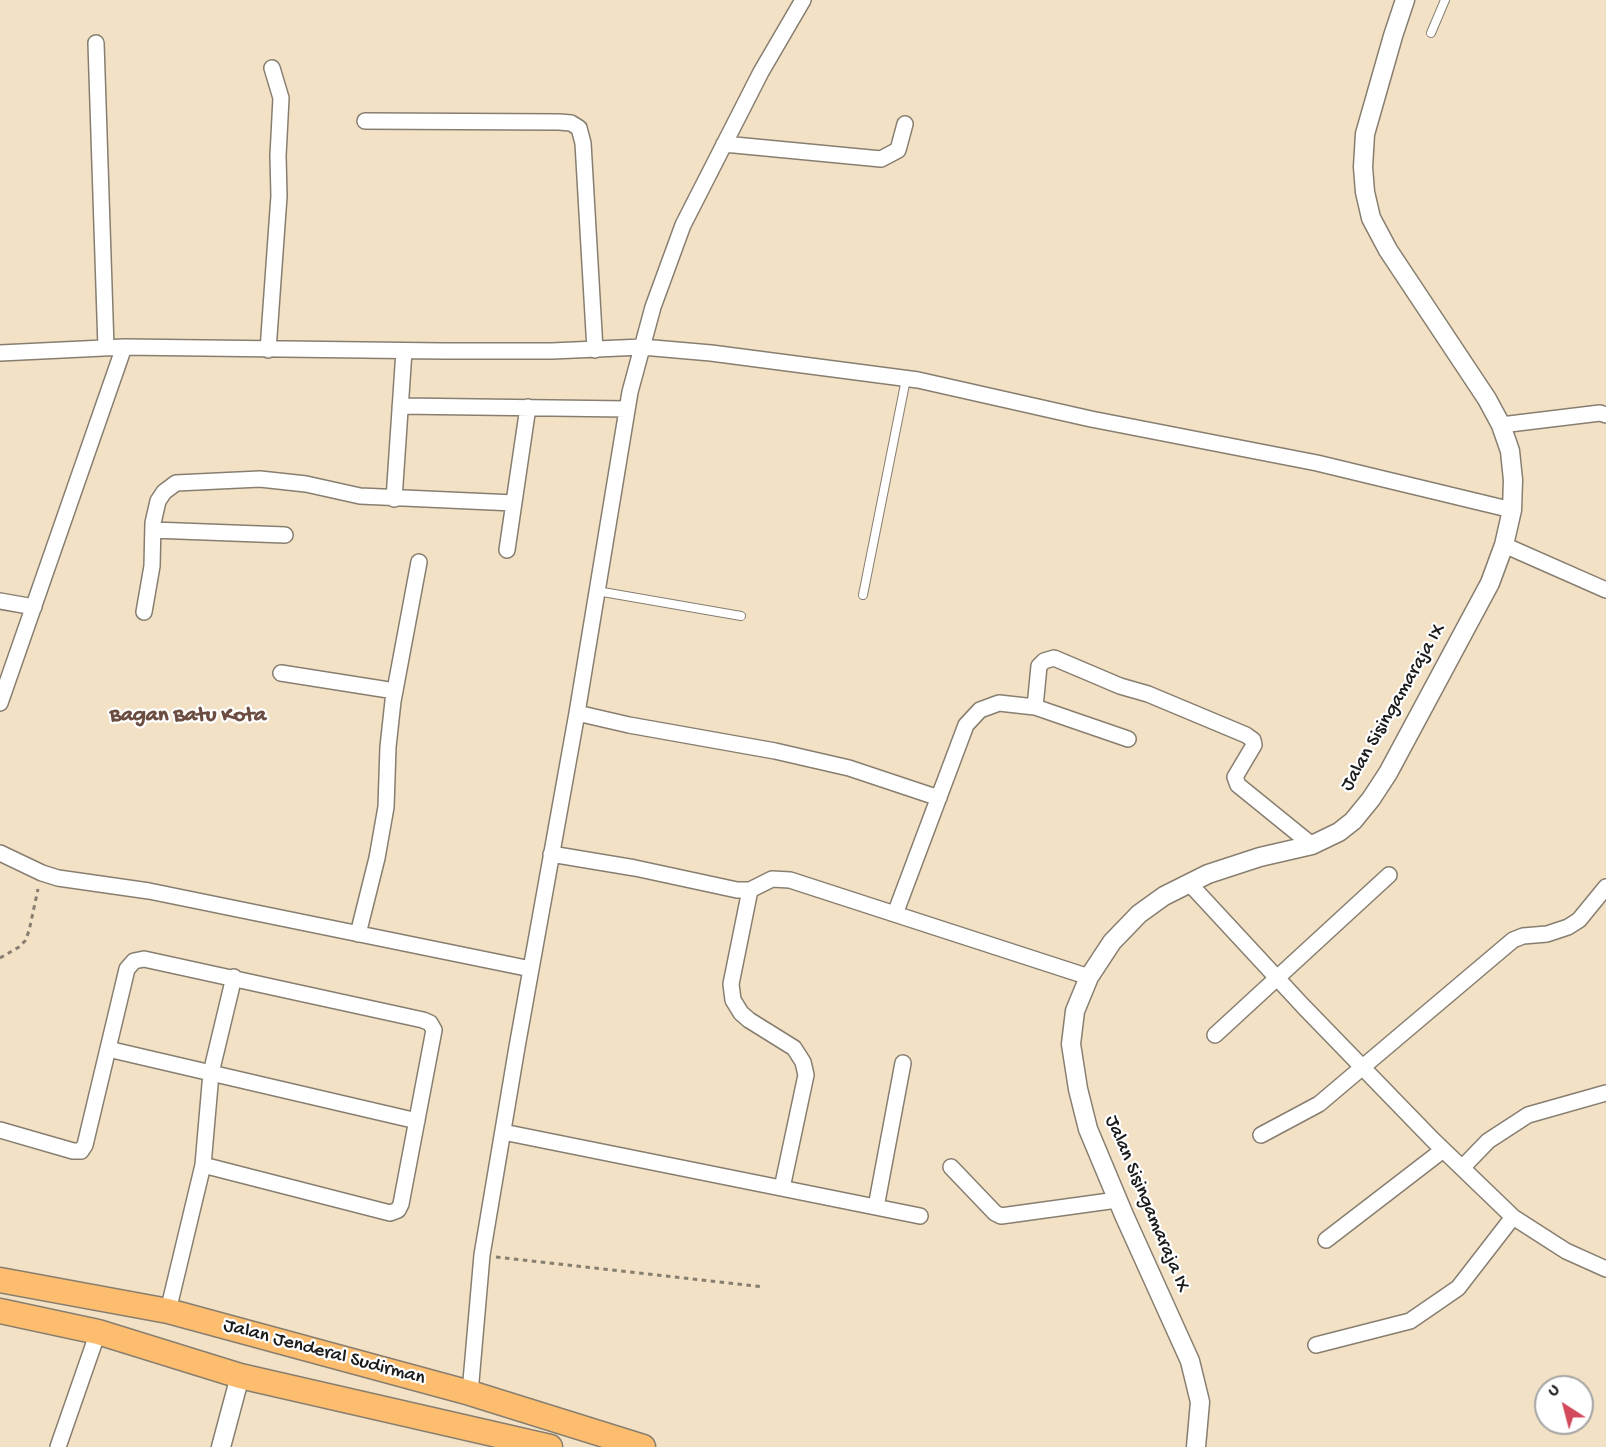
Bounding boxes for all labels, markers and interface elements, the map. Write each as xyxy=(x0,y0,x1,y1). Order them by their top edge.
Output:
street label: Jalan Sisingamaraja IX xyxy=(1336,620,1452,796)
district label: Bagan Batu Kota xyxy=(110,704,266,730)
street label: Jalan Sisingamaraja IX xyxy=(1098,1112,1194,1296)
street label: Jalan Jenderal Sudirman xyxy=(221,1315,427,1391)
north arrow xyxy=(1534,1375,1594,1435)
text: U xyxy=(1545,1381,1564,1402)

